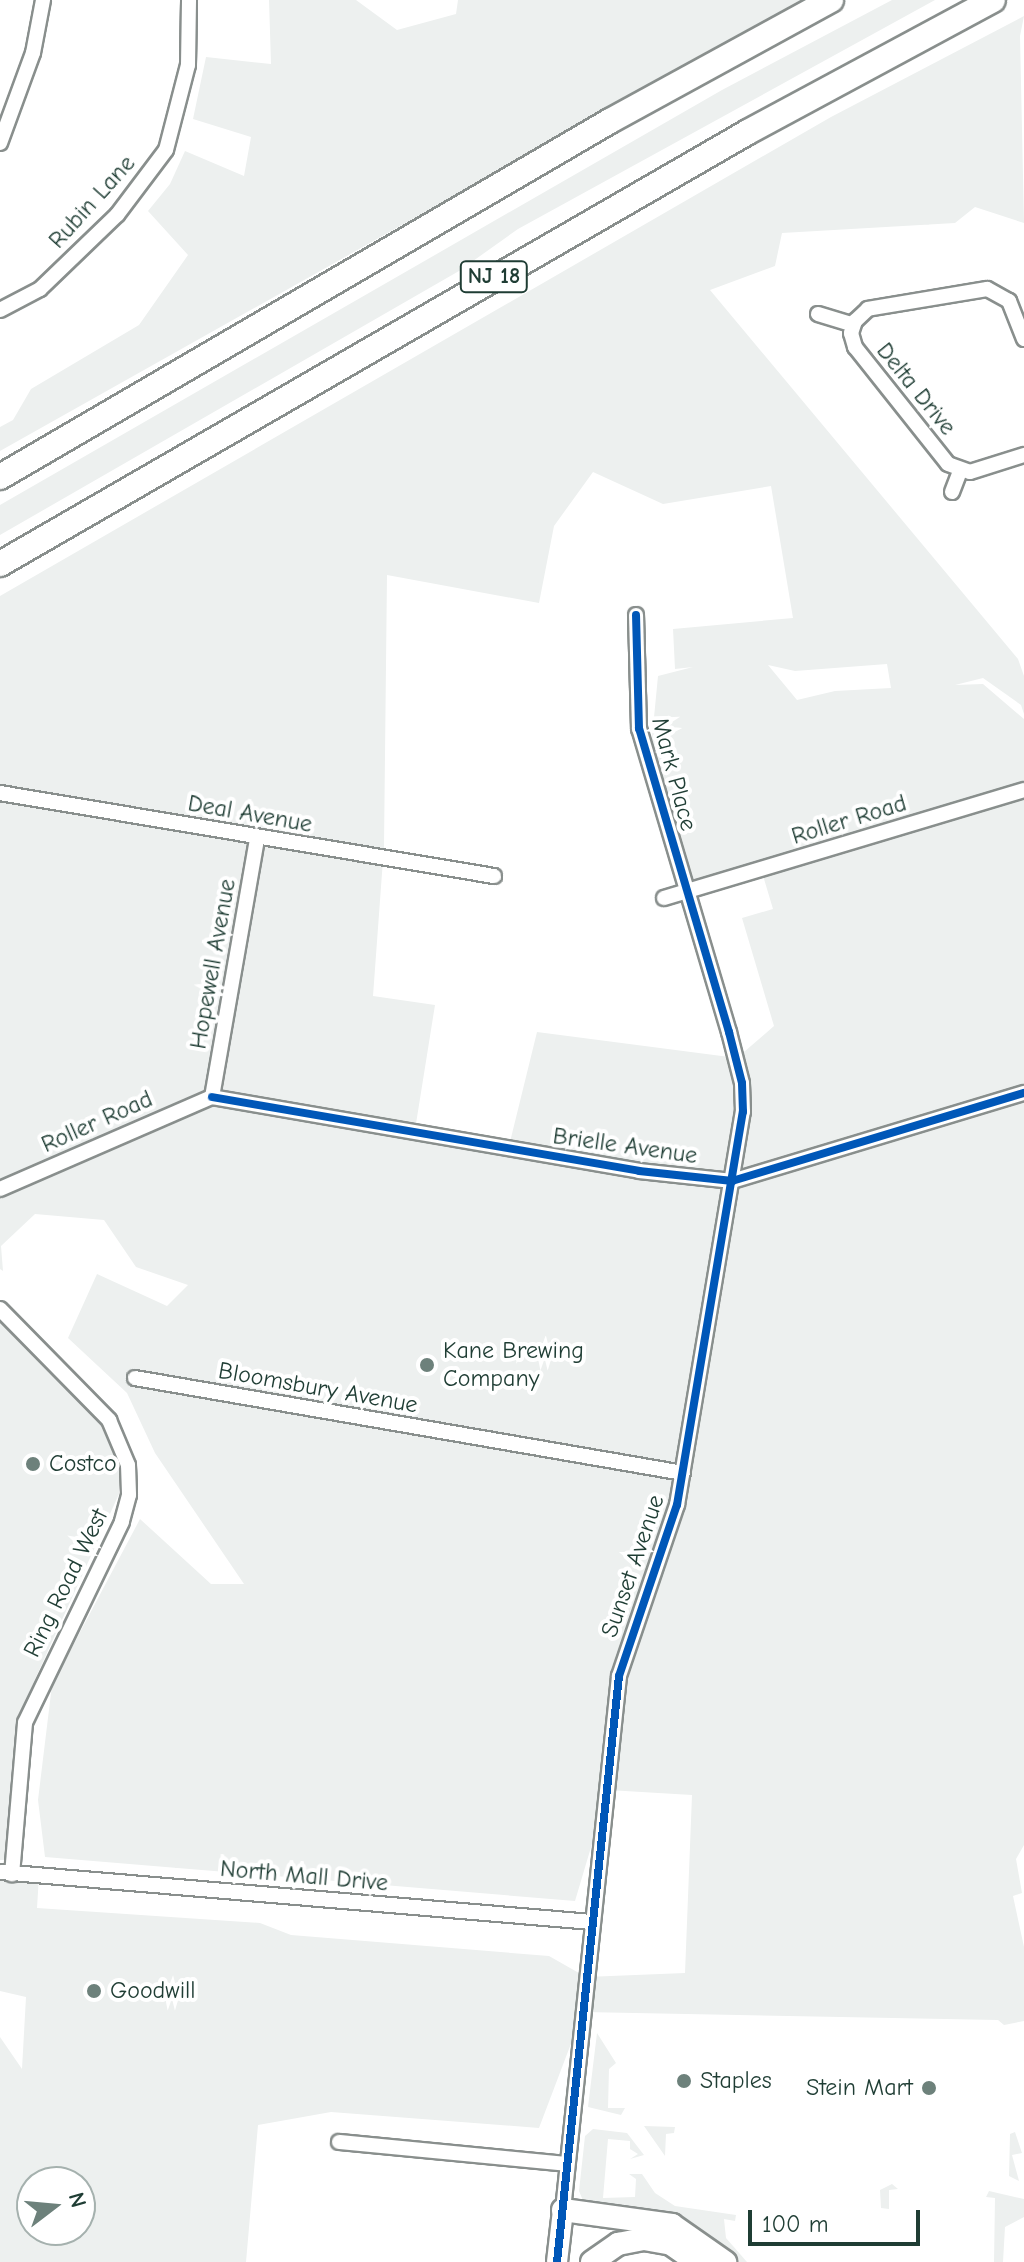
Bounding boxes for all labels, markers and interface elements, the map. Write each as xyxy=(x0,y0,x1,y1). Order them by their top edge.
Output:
street label: Rubin Lane xyxy=(43,149,141,255)
road number: NJ 18 xyxy=(458,259,530,295)
street label: Delta Drive xyxy=(870,337,962,441)
street label: Mark Place xyxy=(645,714,703,834)
street label: Deal Avenue xyxy=(186,789,314,839)
street label: Roller Road xyxy=(788,789,910,851)
street label: Hopewell Avenue xyxy=(184,877,242,1051)
street label: Roller Road xyxy=(37,1085,157,1159)
street label: Brielle Avenue xyxy=(551,1122,699,1170)
place label: Kane Brewing Company xyxy=(443,1337,584,1393)
street label: Bloomsbury Avenue xyxy=(216,1356,420,1420)
marker: Kane Brewing Company xyxy=(418,1356,436,1374)
place label: Costco xyxy=(49,1450,117,1478)
marker: Costco xyxy=(24,1455,42,1473)
street label: Sunset Avenue xyxy=(595,1491,671,1641)
street label: Ring Road West xyxy=(18,1504,114,1662)
street label: North Mall Drive xyxy=(219,1854,389,1898)
place label: Goodwill xyxy=(110,1977,196,2005)
marker: Goodwill xyxy=(85,1982,103,2000)
place label: Staples xyxy=(700,2067,772,2095)
marker: Staples xyxy=(675,2072,693,2090)
place label: Stein Mart xyxy=(806,2074,913,2102)
marker: Stein Mart xyxy=(920,2079,938,2097)
north arrow xyxy=(16,2166,96,2246)
text: N xyxy=(63,2189,92,2210)
scale bar xyxy=(752,2194,924,2244)
text: 100 m xyxy=(762,2210,829,2238)

